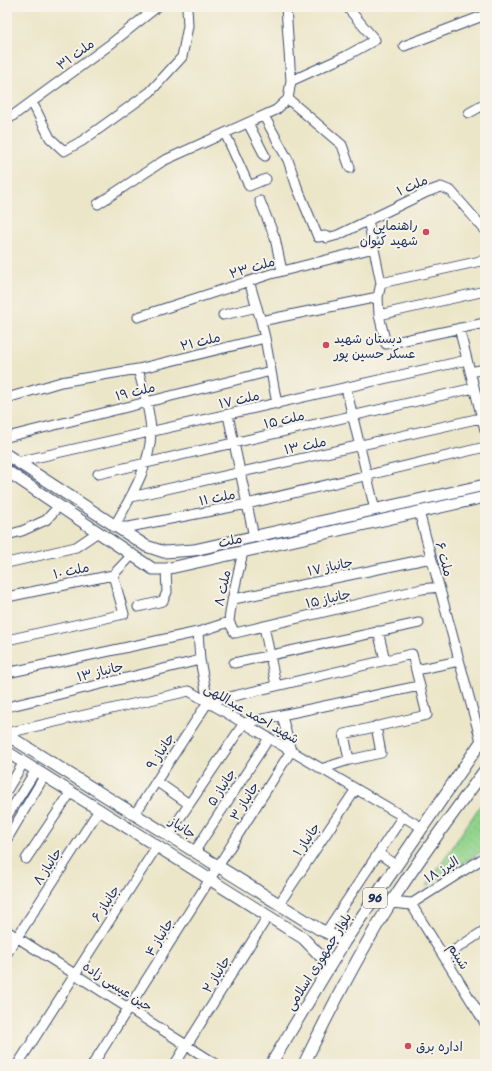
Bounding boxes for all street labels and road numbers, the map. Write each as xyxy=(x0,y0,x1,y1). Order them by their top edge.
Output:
street label: ملت ۳۱ xyxy=(51,33,99,76)
street label: ملت ۱ xyxy=(393,168,432,202)
street label: ملت ۲۳ xyxy=(226,250,278,285)
street label: ملت ۲۱ xyxy=(178,325,223,358)
street label: ملت ۱۹ xyxy=(113,375,157,408)
street label: ملت ۱۷ xyxy=(216,384,262,415)
street label: ملت ۱۵ xyxy=(262,404,307,435)
street label: ملت ۱۳ xyxy=(282,430,328,461)
street label: ملت ۱۱ xyxy=(197,483,237,512)
street label: ملت xyxy=(216,527,244,554)
street label: ملت ۶ xyxy=(429,539,460,579)
street label: جانباز ۱۷ xyxy=(305,550,355,583)
street label: ملت ۱۰ xyxy=(51,555,91,586)
street label: ملت ۸ xyxy=(207,568,238,608)
street label: جانباز ۱۵ xyxy=(303,582,353,615)
street label: جانباز ۱۳ xyxy=(74,655,126,688)
street label: شهید احمد عبداللهی xyxy=(200,677,304,750)
street label: جانباز ۹ xyxy=(140,728,181,774)
street label: جانباز ۵ xyxy=(201,764,242,811)
street label: جانباز ۳ xyxy=(223,777,266,825)
street label: جانباز xyxy=(164,809,201,845)
street label: جانباز ۱ xyxy=(287,818,326,861)
street label: جانباز ۸ xyxy=(27,843,68,890)
street label: البرز ۱۸ xyxy=(419,850,463,889)
street label: جانباز ۶ xyxy=(85,880,126,926)
road number: 96 xyxy=(363,888,387,908)
street label: بلوار جمهوری اسلامی xyxy=(279,908,358,1015)
street label: جانباز ۴ xyxy=(139,913,180,961)
street label: شبنم xyxy=(441,938,476,974)
street label: جانباز ۲ xyxy=(196,951,237,998)
street label: حین عیسی زاده xyxy=(78,955,158,1018)

